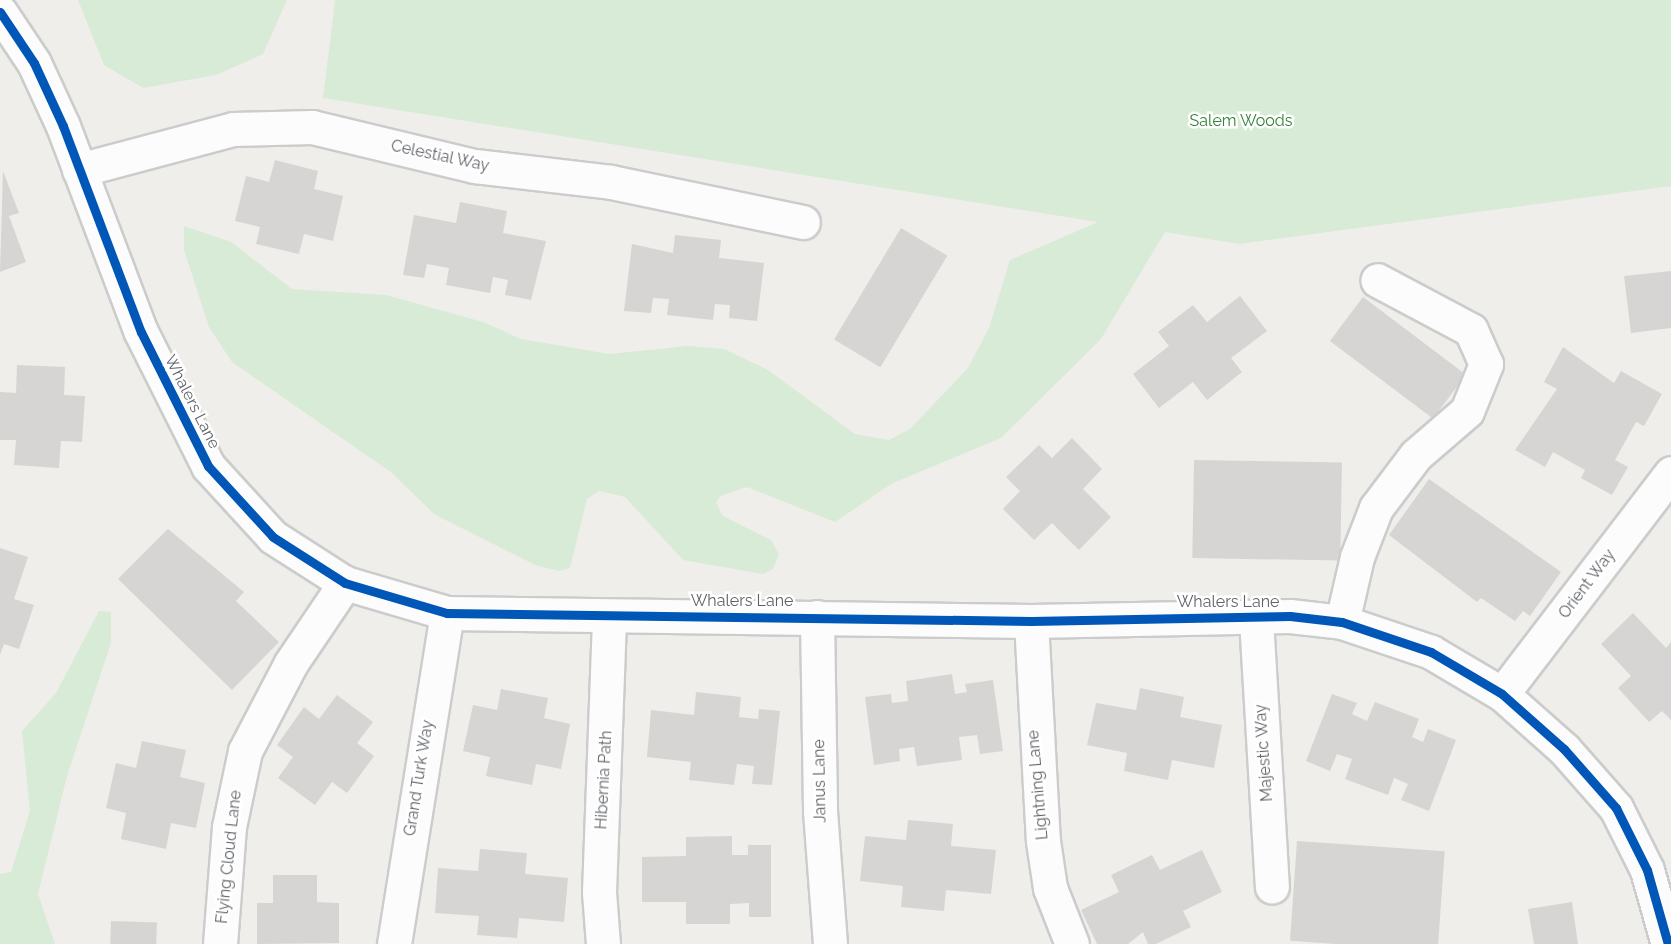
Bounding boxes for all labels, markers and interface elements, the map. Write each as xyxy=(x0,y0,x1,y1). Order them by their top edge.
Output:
park label: Salem Woods xyxy=(1189,111,1293,131)
street label: Celestial Way xyxy=(389,136,491,176)
street label: Whalers Lane xyxy=(160,352,224,452)
street label: Orient Way xyxy=(1555,545,1619,623)
street label: Whalers Lane xyxy=(691,591,793,611)
street label: Whalers Lane xyxy=(1177,592,1279,612)
street label: Majestic Way xyxy=(1251,703,1277,803)
street label: Grand Turk Way xyxy=(400,718,438,838)
street label: Lightning Lane xyxy=(1024,729,1052,841)
street label: Hibernia Path xyxy=(592,730,616,830)
street label: Janus Lane xyxy=(810,739,830,823)
street label: Flying Cloud Lane xyxy=(212,789,246,925)

